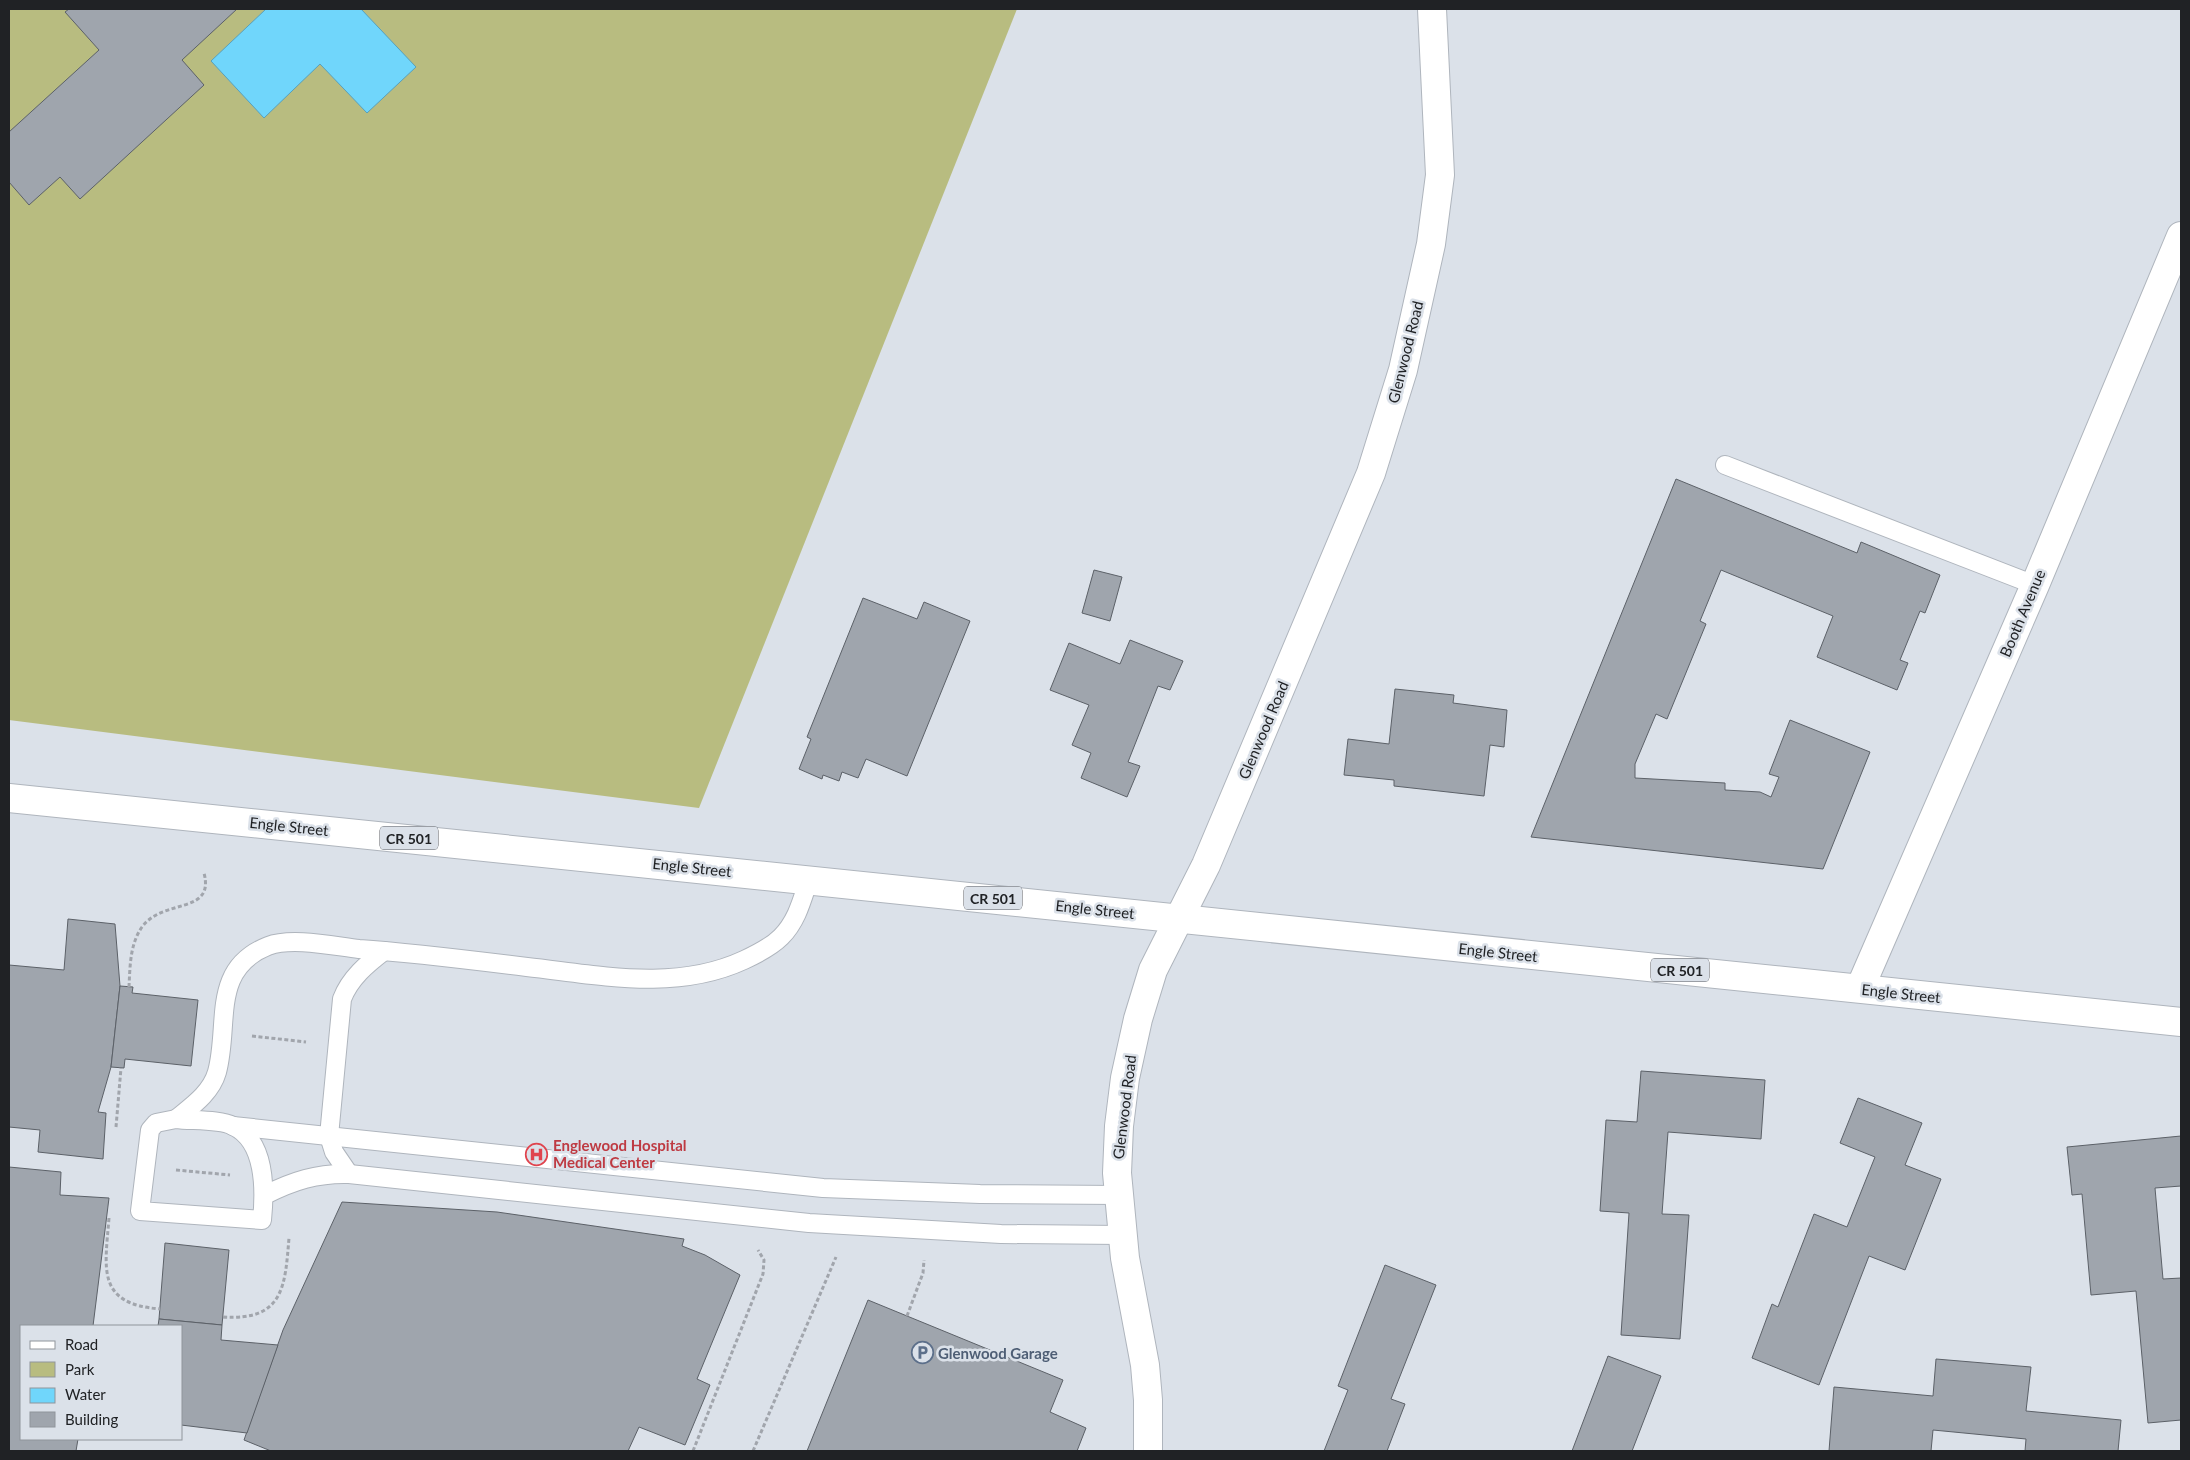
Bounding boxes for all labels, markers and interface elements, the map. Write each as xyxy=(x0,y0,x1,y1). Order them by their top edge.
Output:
street label: Glenwood Road xyxy=(1384,299,1426,405)
street label: Booth Avenue xyxy=(1996,567,2049,659)
street label: Glenwood Road xyxy=(1234,678,1292,782)
street label: Engle Street xyxy=(249,813,330,839)
road number: CR 501 xyxy=(380,826,438,850)
street label: Engle Street xyxy=(652,854,733,880)
road number: CR 501 xyxy=(964,886,1022,910)
street label: Engle Street xyxy=(1055,896,1136,922)
street label: Engle Street xyxy=(1458,939,1539,965)
road number: CR 501 xyxy=(1651,958,1709,982)
street label: Engle Street xyxy=(1861,980,1942,1006)
street label: Glenwood Road xyxy=(1109,1054,1139,1160)
place label: Englewood Hospital Medical Center xyxy=(553,1136,687,1171)
hospital icon: Englewood Hospital Medical Center xyxy=(525,1142,549,1166)
legend xyxy=(20,1325,182,1440)
text: Road xyxy=(65,1335,98,1353)
parking icon: Glenwood Garage xyxy=(910,1341,934,1365)
place label: Glenwood Garage xyxy=(938,1344,1058,1362)
text: Park xyxy=(65,1360,95,1378)
text: Water xyxy=(65,1385,106,1403)
text: Building xyxy=(65,1410,118,1428)

